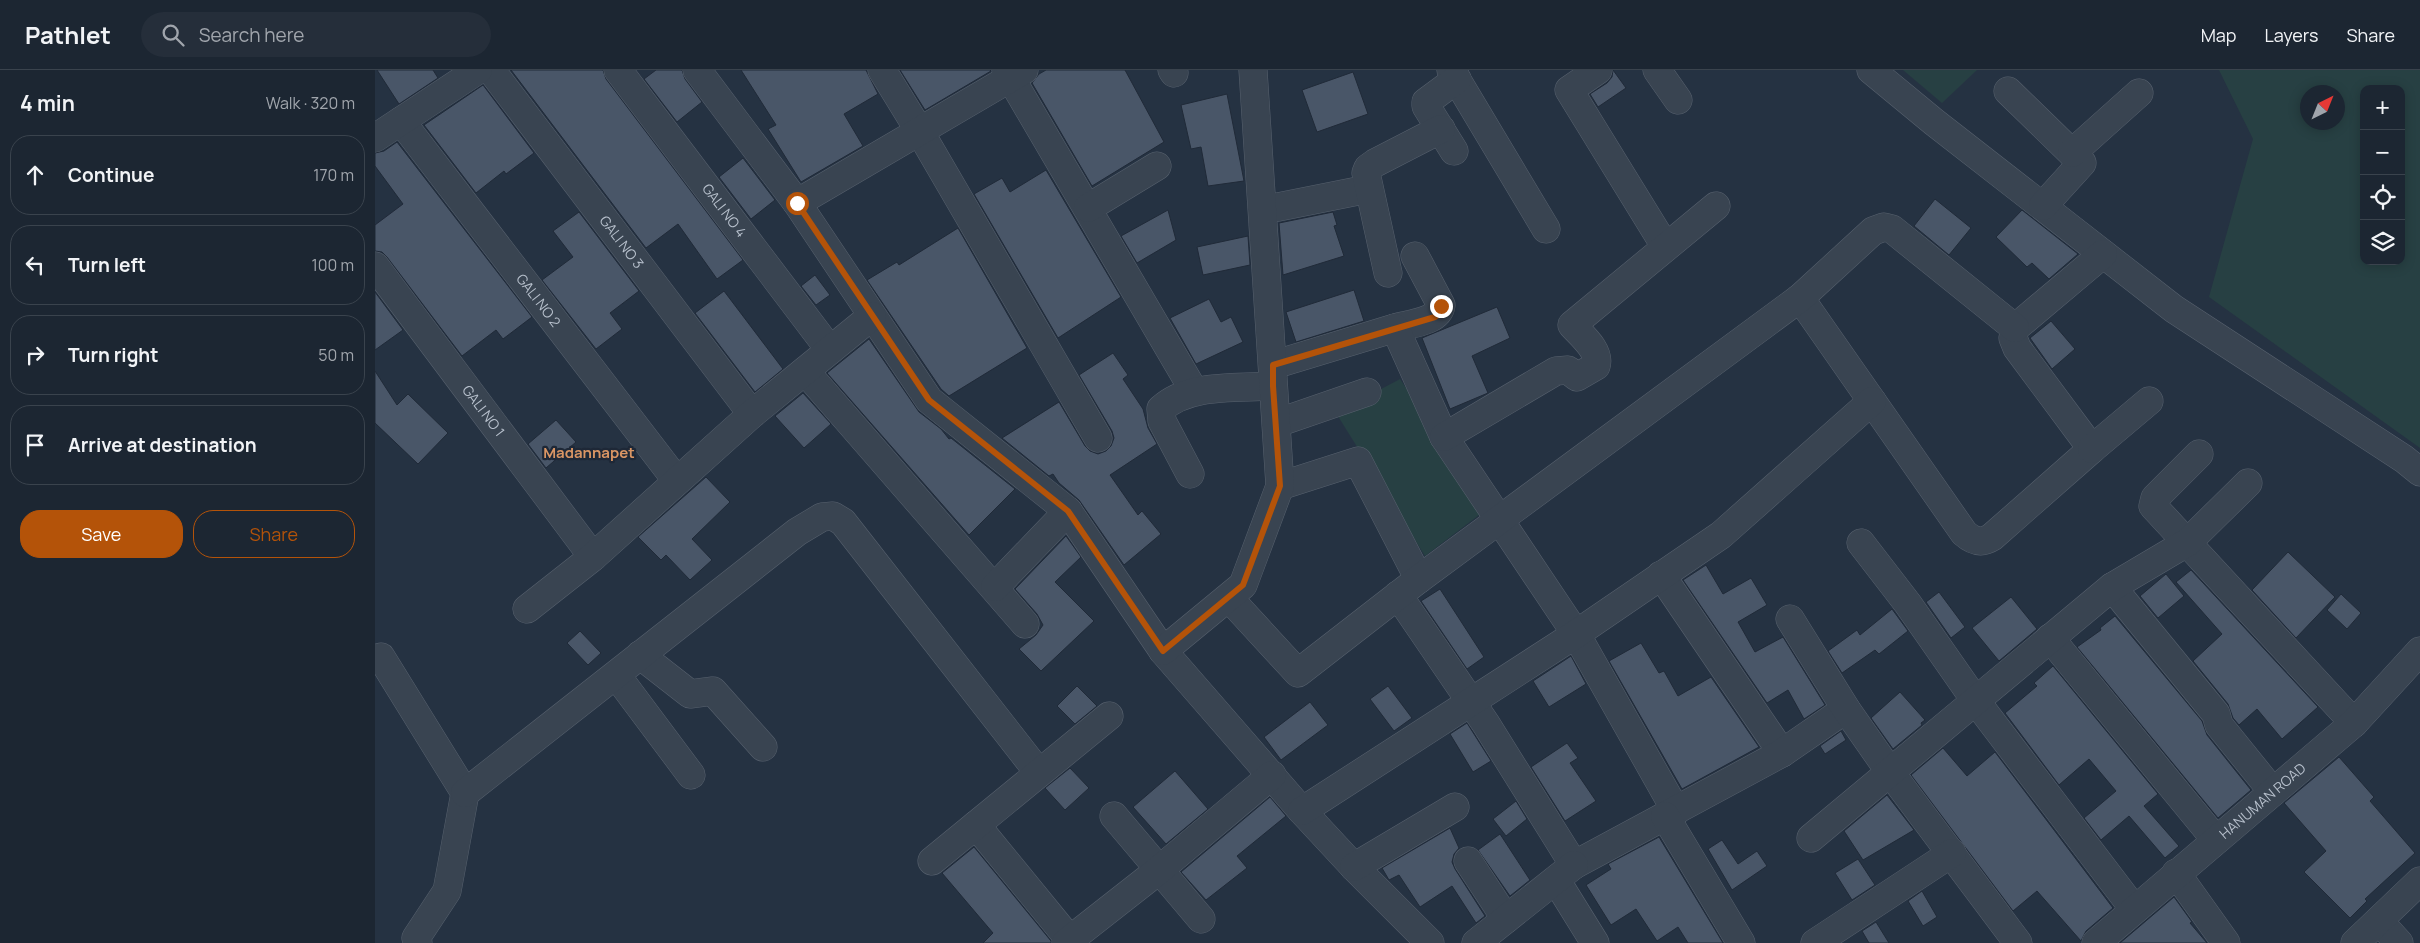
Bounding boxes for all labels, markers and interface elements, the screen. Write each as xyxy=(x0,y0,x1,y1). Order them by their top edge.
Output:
search box xyxy=(141,12,491,57)
text: Pathlet xyxy=(25,18,111,51)
icon: search xyxy=(159,21,187,49)
text: Search here xyxy=(199,22,304,48)
text: Map xyxy=(2201,23,2236,47)
text: Layers xyxy=(2264,23,2318,47)
text: Share xyxy=(2346,23,2395,47)
north arrow xyxy=(2300,85,2345,130)
map controls xyxy=(2360,85,2405,265)
button: + xyxy=(2360,85,2405,130)
text: 4 min xyxy=(20,89,75,117)
text: Walk · 320 m xyxy=(266,92,355,114)
button: − xyxy=(2360,130,2405,175)
icon: ahead xyxy=(21,161,49,189)
text: Continue xyxy=(68,162,154,188)
text: 170 m xyxy=(313,164,354,186)
button: locate xyxy=(2360,175,2405,220)
street label: GALI NO 4 xyxy=(698,179,751,241)
route start xyxy=(786,192,809,215)
street label: GALI NO 3 xyxy=(596,211,648,272)
button: layers xyxy=(2360,220,2405,265)
icon: left xyxy=(21,251,49,279)
text: Turn left xyxy=(68,252,146,278)
text: 100 m xyxy=(311,254,354,276)
street label: GALI NO 2 xyxy=(512,270,565,331)
route end xyxy=(1430,295,1453,318)
icon: right xyxy=(21,341,49,369)
text: Turn right xyxy=(68,342,158,368)
text: 50 m xyxy=(318,344,354,366)
street label: GALI NO 1 xyxy=(458,381,509,440)
icon: arrive xyxy=(21,431,49,459)
text: Arrive at destination xyxy=(68,432,257,458)
district label: Madannapet xyxy=(543,442,635,463)
button: Save xyxy=(20,510,183,558)
button: Share xyxy=(193,510,355,558)
street label: HANUMAN ROAD xyxy=(2215,758,2310,843)

